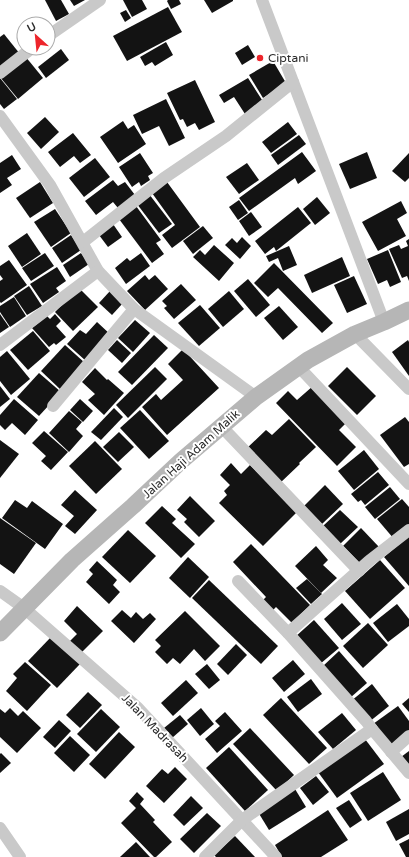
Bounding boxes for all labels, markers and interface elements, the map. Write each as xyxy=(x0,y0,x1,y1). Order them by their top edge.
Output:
north arrow xyxy=(16,16,56,56)
text: U xyxy=(25,20,38,35)
place label: Ciptani xyxy=(268,51,308,65)
marker: Ciptani xyxy=(255,53,265,63)
street label: Jalan Haji Adam Malik xyxy=(140,406,243,501)
street label: Jalan Madrasah xyxy=(119,691,191,765)

